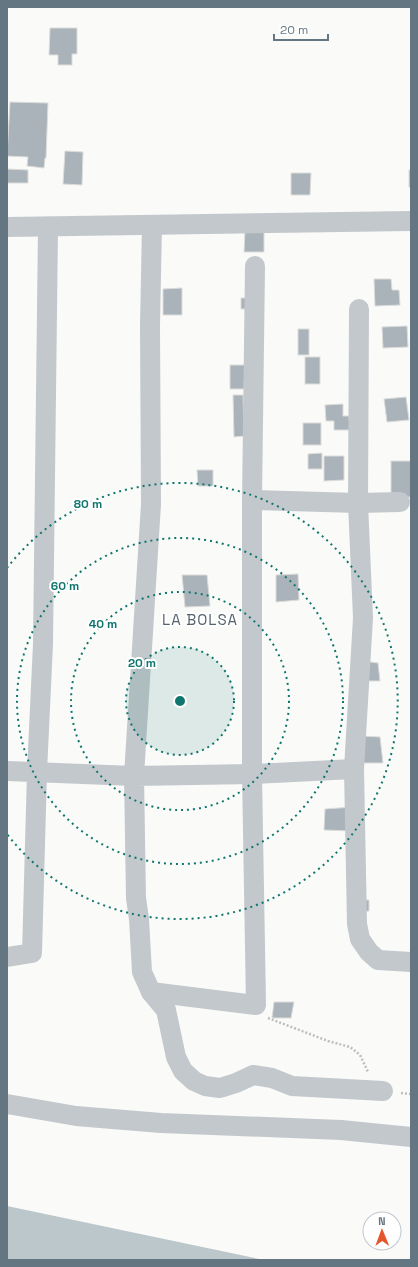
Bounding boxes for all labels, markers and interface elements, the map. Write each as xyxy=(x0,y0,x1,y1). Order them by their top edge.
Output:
scale bar xyxy=(274,16,328,42)
text: 20 m xyxy=(280,22,308,38)
text: 80 m xyxy=(74,496,102,512)
text: 60 m xyxy=(51,578,79,594)
district label: LA BOLSA xyxy=(162,610,238,629)
text: 40 m xyxy=(89,616,117,632)
text: 20 m xyxy=(128,655,156,671)
centre of rings xyxy=(173,694,187,708)
north arrow xyxy=(362,1211,402,1251)
text: N xyxy=(378,1214,386,1228)

